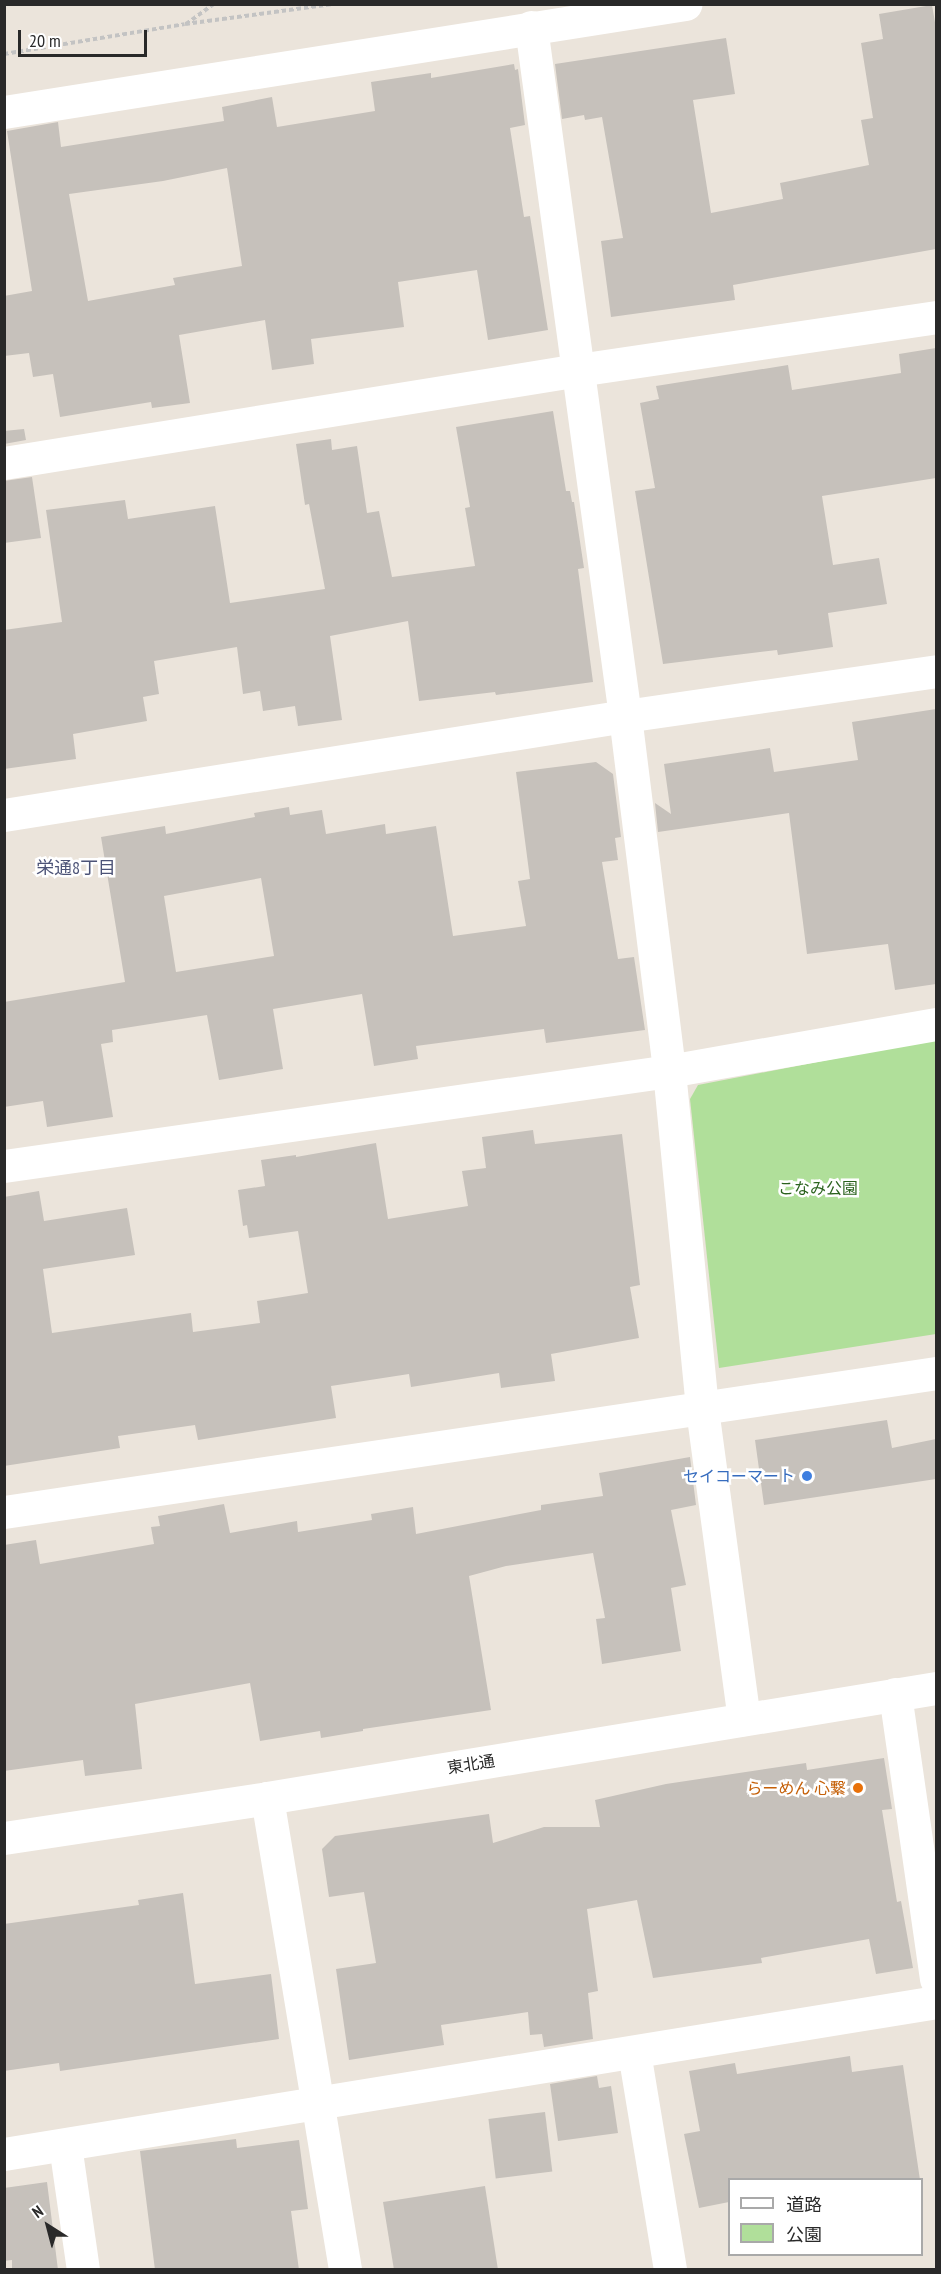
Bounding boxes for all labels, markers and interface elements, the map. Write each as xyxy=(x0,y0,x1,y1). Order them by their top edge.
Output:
scale bar xyxy=(21,18,150,56)
text: 20 m xyxy=(29,29,61,52)
district label: 栄通8丁目 xyxy=(36,857,116,879)
park label: こなみ公園 xyxy=(778,1178,858,1198)
place label: セイコーマート xyxy=(683,1466,795,1486)
marker: セイコーマート xyxy=(800,1469,814,1483)
street label: 東北通 xyxy=(446,1751,496,1777)
place label: らーめん 心繋 xyxy=(747,1778,846,1798)
marker: らーめん 心繋 xyxy=(851,1781,865,1795)
legend xyxy=(728,2178,923,2256)
text: 道路 xyxy=(786,2193,822,2216)
north arrow xyxy=(18,2196,78,2256)
text: N xyxy=(28,2201,47,2222)
text: 公園 xyxy=(786,2223,822,2246)

